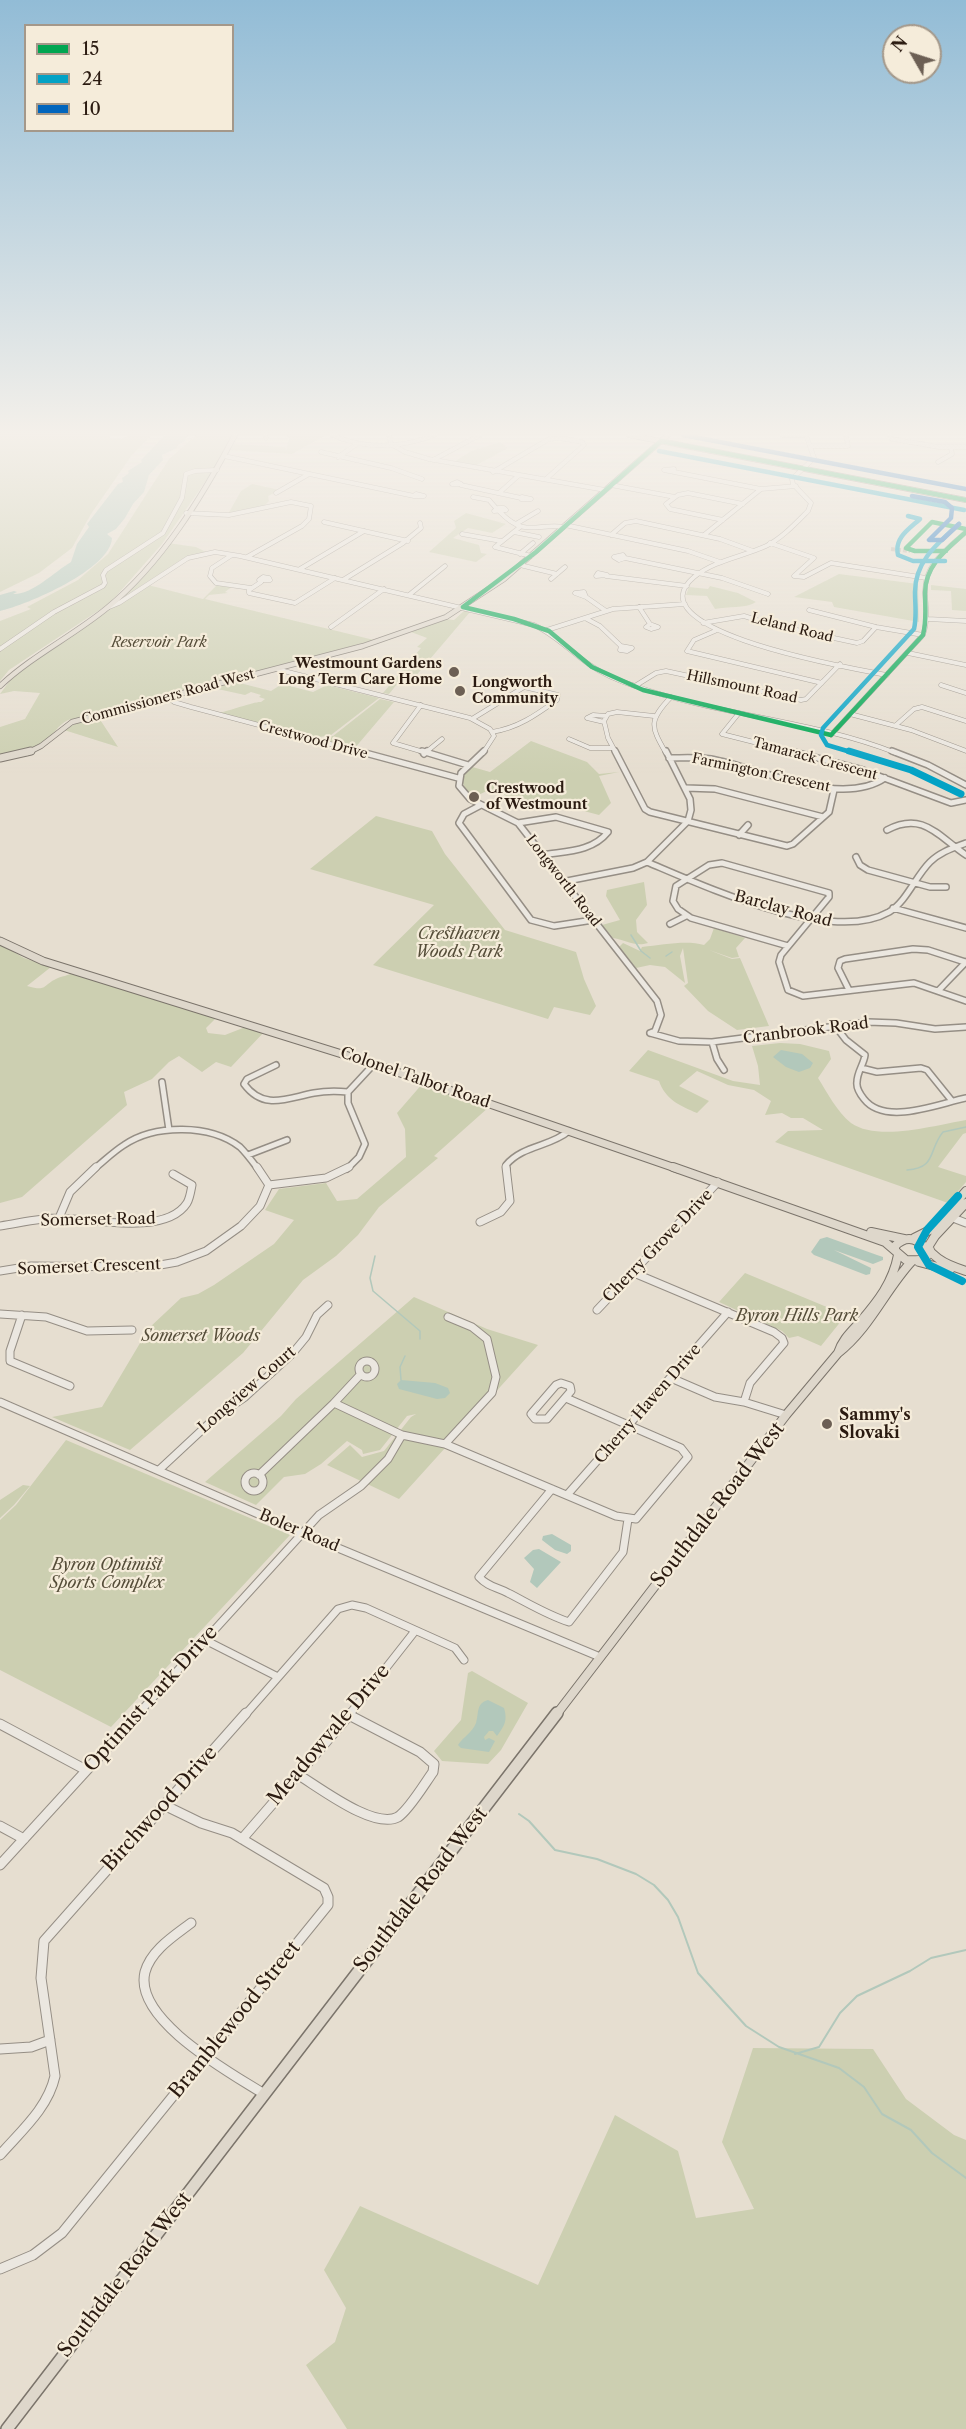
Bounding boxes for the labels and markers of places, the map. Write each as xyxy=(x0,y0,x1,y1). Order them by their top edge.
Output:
place label: Westmount Gardens Long Term Care Home xyxy=(278,656,442,688)
marker: Westmount Gardens Long Term Care Home xyxy=(447,665,461,679)
place label: Longworth Community xyxy=(472,675,558,708)
marker: Longworth Community xyxy=(453,684,467,698)
place label: Crestwood of Westmount xyxy=(486,781,587,814)
marker: Crestwood of Westmount xyxy=(467,790,481,804)
place label: Sammy's Slovaki xyxy=(839,1405,911,1443)
marker: Sammy's Slovaki xyxy=(820,1417,834,1431)

